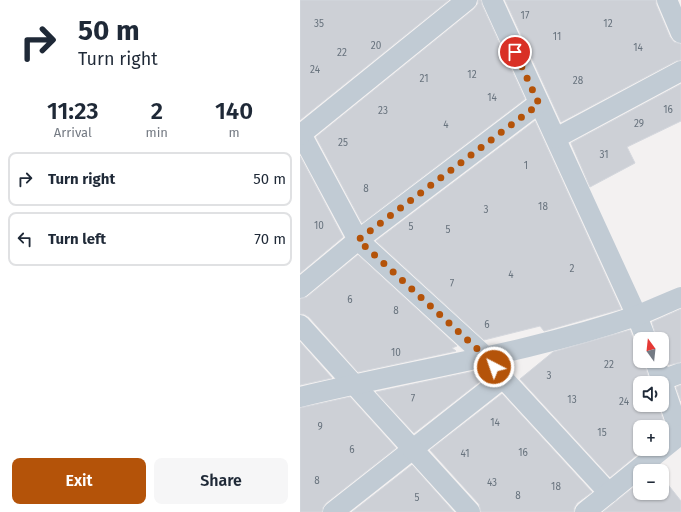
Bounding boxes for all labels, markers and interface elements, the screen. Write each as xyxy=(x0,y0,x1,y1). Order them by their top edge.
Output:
house number: 17 xyxy=(521,10,530,22)
text: 50 m xyxy=(78,14,140,47)
icon: right xyxy=(12,16,64,68)
house number: 35 xyxy=(314,18,324,30)
house number: 12 xyxy=(603,18,613,30)
house number: 11 xyxy=(553,31,561,43)
pin xyxy=(498,35,532,69)
house number: 20 xyxy=(371,40,382,52)
icon: arrive xyxy=(504,41,526,63)
house number: 14 xyxy=(633,42,644,54)
house number: 22 xyxy=(337,47,347,59)
text: Turn right xyxy=(78,48,158,70)
house number: 24 xyxy=(310,64,321,76)
house number: 12 xyxy=(467,69,477,81)
house number: 21 xyxy=(419,73,429,85)
house number: 28 xyxy=(573,75,584,87)
house number: 14 xyxy=(487,92,498,104)
text: 11:23 xyxy=(47,97,99,125)
text: 2 xyxy=(151,97,163,125)
text: 140 xyxy=(215,97,253,125)
house number: 16 xyxy=(663,104,673,116)
house number: 23 xyxy=(378,105,388,117)
house number: 29 xyxy=(634,118,644,130)
house number: 4 xyxy=(443,119,449,131)
text: Arrival xyxy=(54,125,92,140)
text: min xyxy=(146,125,168,140)
text: m xyxy=(228,125,240,140)
house number: 25 xyxy=(338,137,348,149)
house number: 31 xyxy=(599,149,609,161)
house number: 1 xyxy=(524,160,528,172)
icon: right xyxy=(14,168,36,190)
text: Turn right xyxy=(48,170,115,188)
text: 50 m xyxy=(253,170,286,188)
house number: 8 xyxy=(363,183,369,195)
house number: 18 xyxy=(538,201,548,213)
house number: 3 xyxy=(484,204,489,216)
house number: 10 xyxy=(314,220,324,232)
house number: 5 xyxy=(408,221,414,233)
house number: 5 xyxy=(445,224,451,236)
icon: left xyxy=(14,228,36,250)
text: Turn left xyxy=(48,230,106,248)
text: 70 m xyxy=(254,230,286,248)
house number: 2 xyxy=(570,263,575,275)
house number: 4 xyxy=(508,269,514,281)
house number: 7 xyxy=(450,278,455,290)
house number: 6 xyxy=(347,294,353,306)
house number: 8 xyxy=(393,305,399,317)
house number: 6 xyxy=(484,319,490,331)
north arrow xyxy=(633,332,669,368)
map controls xyxy=(633,332,669,500)
position arrow xyxy=(473,346,515,388)
house number: 10 xyxy=(391,347,401,359)
house number: 22 xyxy=(604,359,614,371)
house number: 3 xyxy=(547,370,552,382)
button: sound xyxy=(633,376,669,412)
house number: 7 xyxy=(411,393,416,405)
house number: 13 xyxy=(567,394,577,406)
house number: 24 xyxy=(619,396,630,408)
house number: 14 xyxy=(490,417,501,429)
button: + xyxy=(633,420,669,456)
house number: 9 xyxy=(317,421,323,433)
house number: 15 xyxy=(597,427,607,439)
house number: 6 xyxy=(349,444,355,456)
house number: 16 xyxy=(518,447,528,459)
house number: 41 xyxy=(460,448,470,460)
button: Exit xyxy=(12,458,146,504)
button: Share xyxy=(154,458,288,504)
button: − xyxy=(633,464,669,500)
house number: 8 xyxy=(314,475,320,487)
house number: 43 xyxy=(487,477,497,489)
house number: 18 xyxy=(551,481,561,493)
house number: 8 xyxy=(515,490,521,502)
house number: 5 xyxy=(414,492,420,504)

